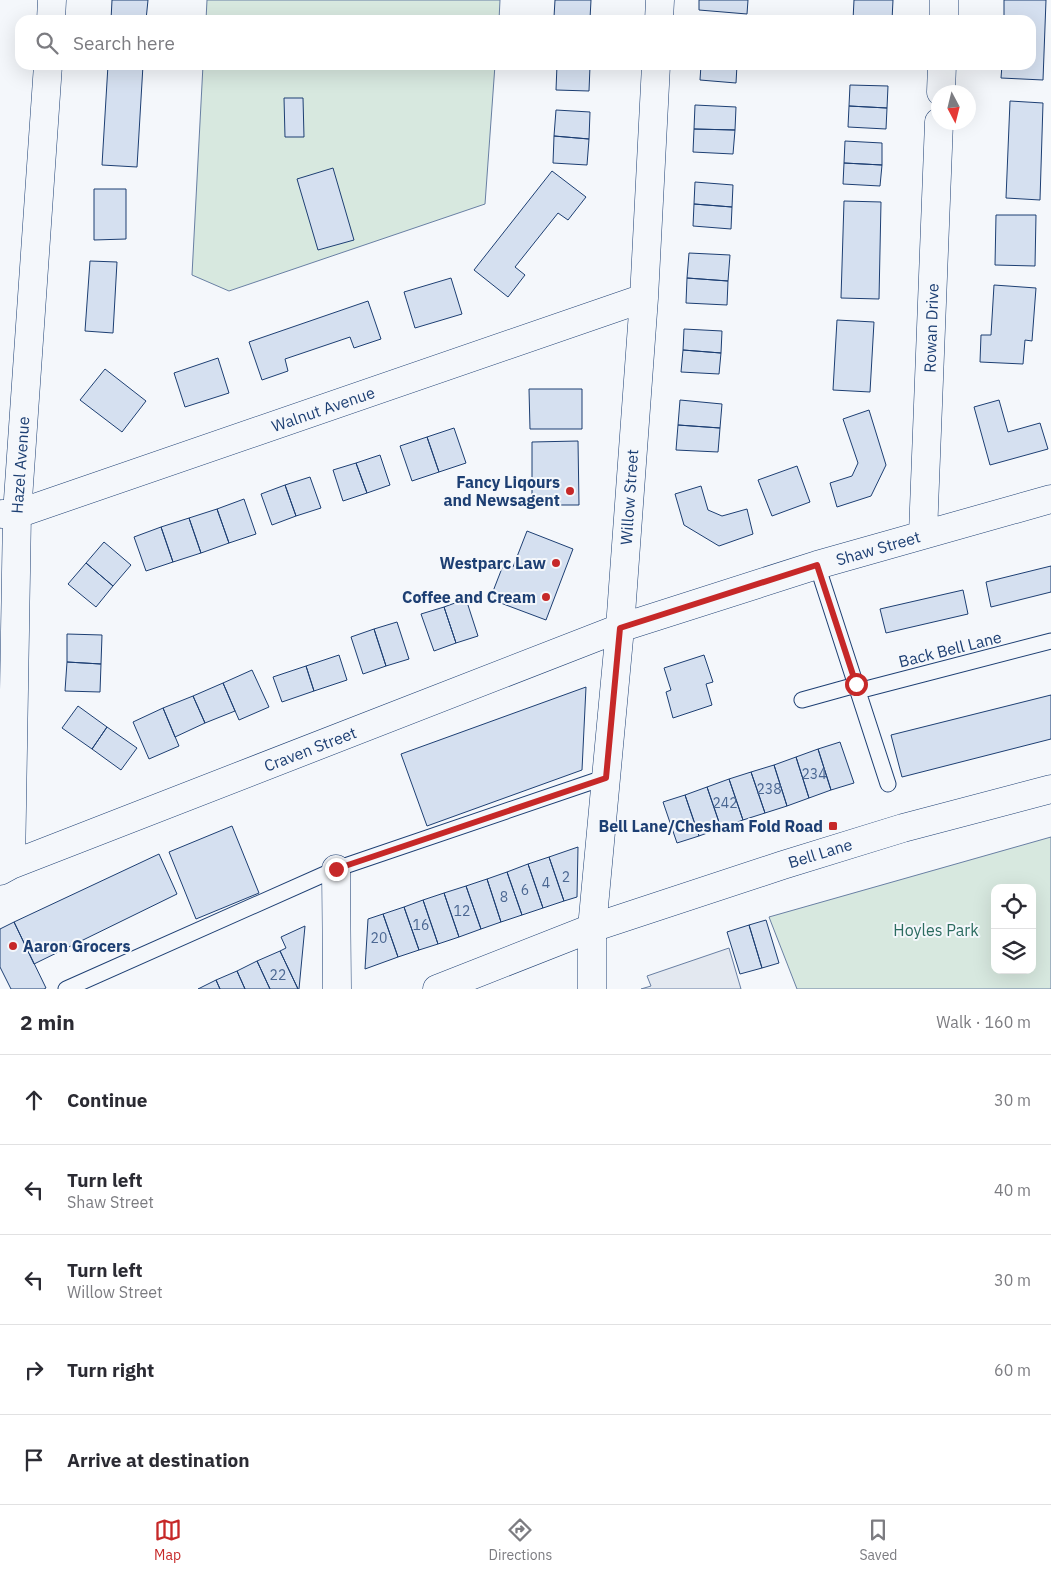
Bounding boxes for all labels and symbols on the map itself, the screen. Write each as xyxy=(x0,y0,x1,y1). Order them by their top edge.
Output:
north arrow xyxy=(931,85,976,130)
street label: Rowan Drive xyxy=(919,283,943,373)
street label: Walnut Avenue xyxy=(269,382,378,436)
street label: Hazel Avenue xyxy=(7,415,33,514)
street label: Willow Street xyxy=(616,449,642,545)
place label: Fancy Liqours and Newsagent xyxy=(443,472,560,510)
marker: Fancy Liqours and Newsagent xyxy=(564,485,576,497)
street label: Shaw Street xyxy=(834,526,922,570)
place label: Westparc Law xyxy=(440,553,547,573)
marker: Westparc Law xyxy=(550,557,562,569)
place label: Coffee and Cream xyxy=(402,587,536,607)
marker: Coffee and Cream xyxy=(540,591,552,603)
street label: Back Bell Lane xyxy=(896,627,1004,671)
route start xyxy=(845,673,868,696)
street label: Craven Street xyxy=(261,722,359,776)
house number: 234 xyxy=(801,765,827,783)
house number: 238 xyxy=(756,780,782,798)
house number: 242 xyxy=(712,794,738,812)
place label: Bell Lane/Chesham Fold Road xyxy=(598,816,823,836)
marker: Bell Lane/Chesham Fold Road xyxy=(827,820,839,832)
street label: Bell Lane xyxy=(785,834,855,872)
route end xyxy=(325,858,348,881)
house number: 2 xyxy=(562,868,570,886)
house number: 4 xyxy=(542,874,550,892)
house number: 6 xyxy=(521,881,529,899)
house number: 8 xyxy=(500,888,508,906)
house number: 12 xyxy=(454,902,470,920)
house number: 16 xyxy=(413,916,429,934)
park label: Hoyles Park xyxy=(893,920,979,940)
house number: 20 xyxy=(371,929,387,947)
place label: Aaron Grocers xyxy=(23,936,130,956)
marker: Aaron Grocers xyxy=(7,940,19,952)
house number: 22 xyxy=(270,966,286,984)

